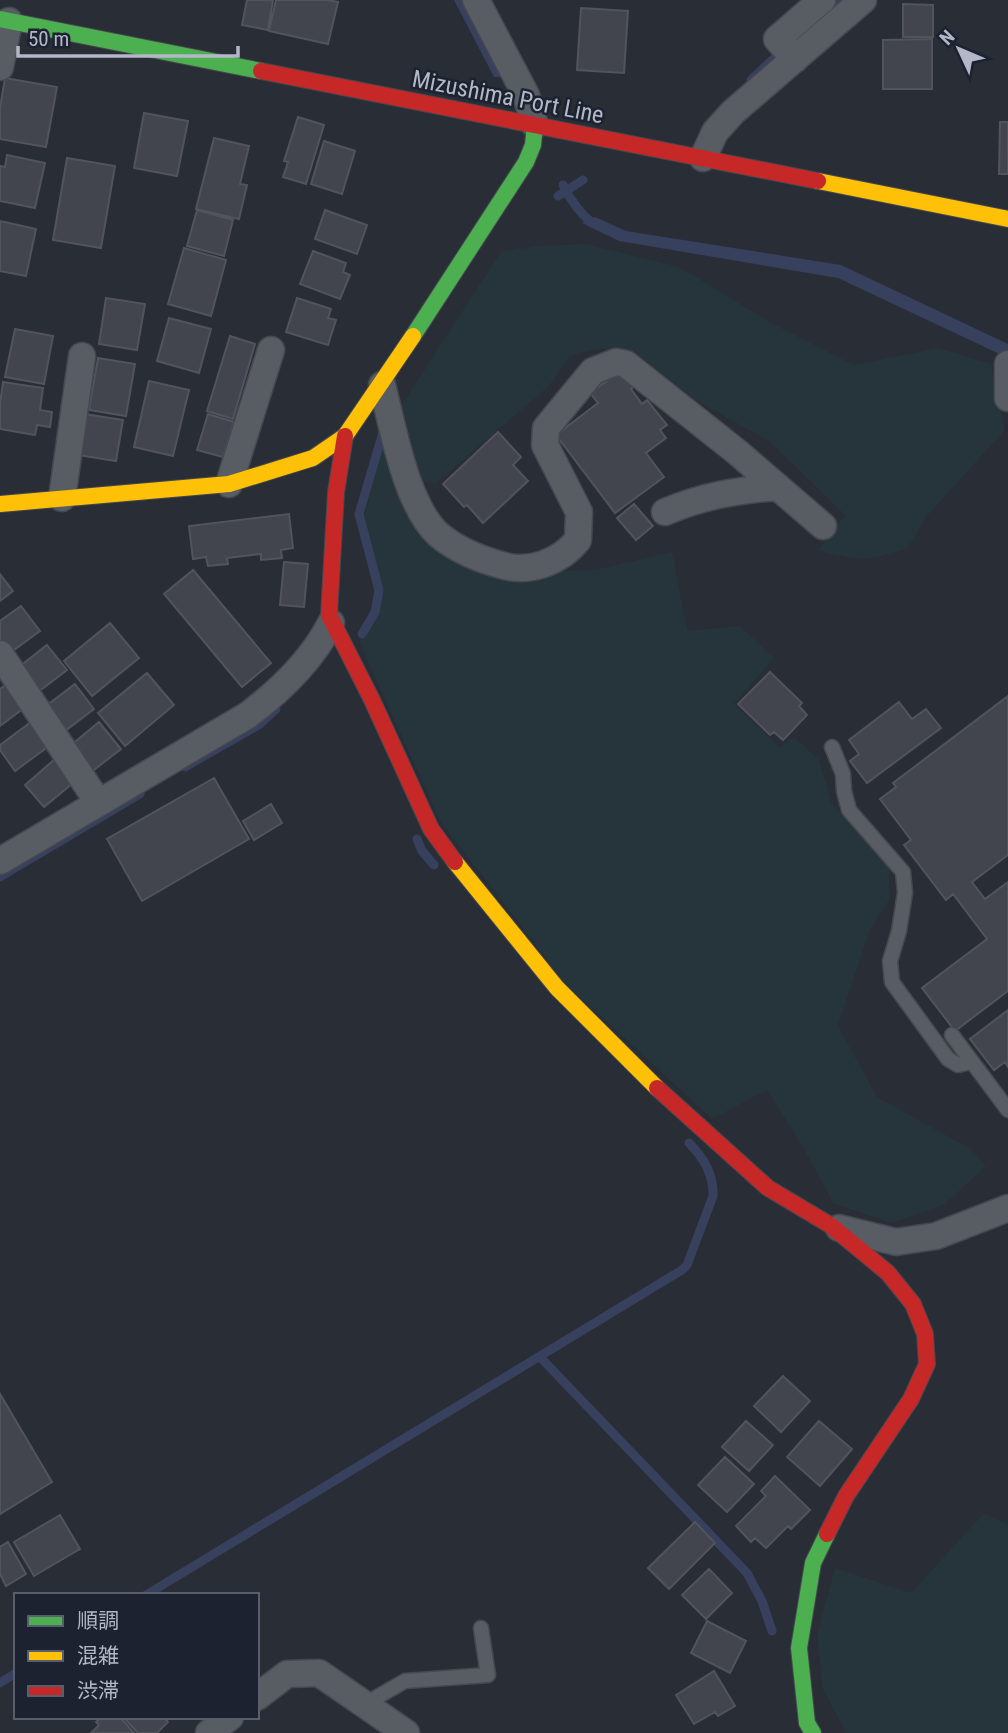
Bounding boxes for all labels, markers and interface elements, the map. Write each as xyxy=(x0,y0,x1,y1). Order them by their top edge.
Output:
scale bar xyxy=(18,14,238,58)
north arrow xyxy=(924,14,994,84)
text: N xyxy=(935,25,959,50)
text: 50 m xyxy=(28,27,69,51)
street label: Mizushima Port Line xyxy=(410,65,606,129)
legend xyxy=(14,1593,259,1719)
text: 順調 xyxy=(77,1609,119,1633)
text: 混雑 xyxy=(77,1644,119,1668)
text: 渋滞 xyxy=(77,1679,119,1703)

